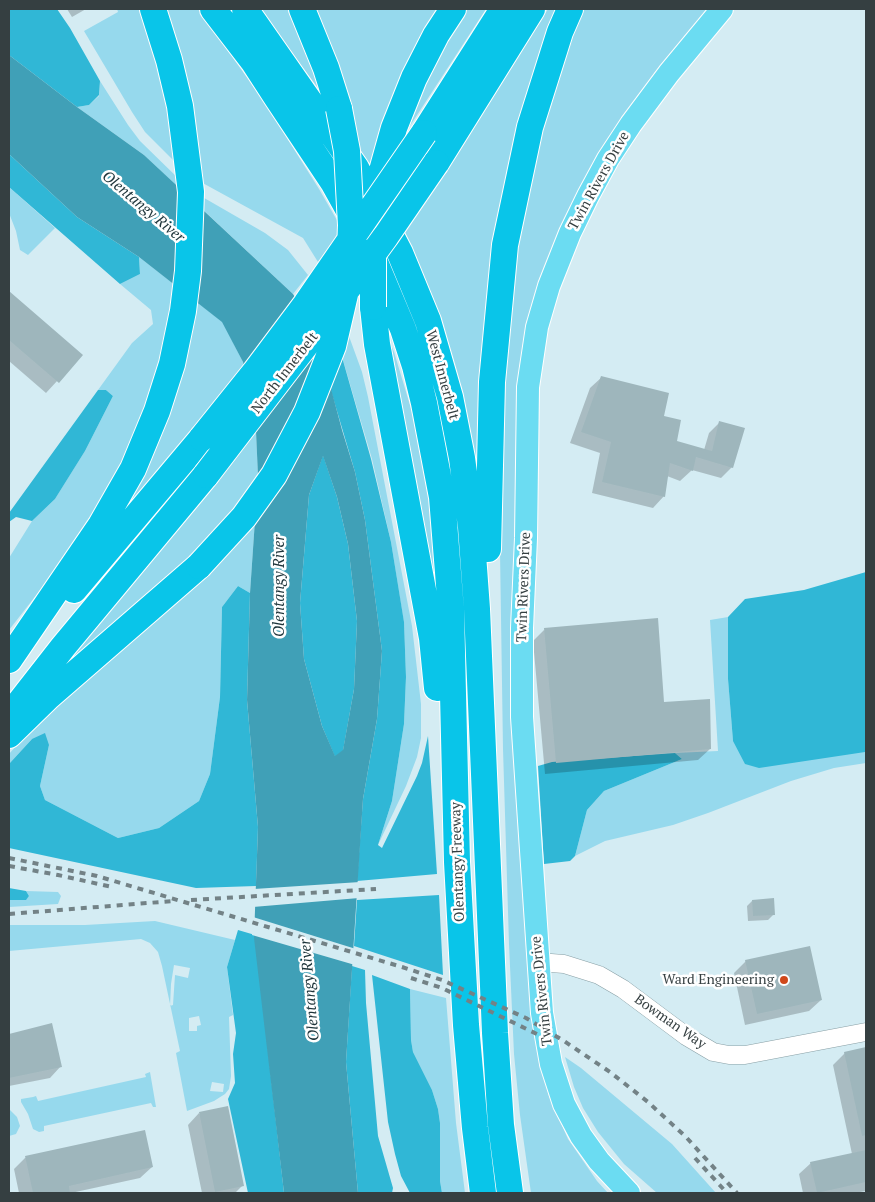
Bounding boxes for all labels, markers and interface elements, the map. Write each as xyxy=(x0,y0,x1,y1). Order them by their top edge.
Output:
street label: Twin Rivers Drive xyxy=(565,129,633,233)
water label: Olentangy River xyxy=(98,167,188,247)
street label: West Innerbelt xyxy=(422,328,462,422)
street label: North Innerbelt xyxy=(248,329,322,417)
street label: Twin Rivers Drive xyxy=(514,532,534,642)
water label: Olentangy River xyxy=(271,535,289,637)
street label: Olentangy Freeway xyxy=(448,802,468,922)
street label: Twin Rivers Drive xyxy=(528,935,556,1047)
water label: Olentangy River xyxy=(297,938,323,1042)
place label: Ward Engineering xyxy=(663,972,774,988)
marker: Ward Engineering xyxy=(778,974,790,986)
street label: Bowman Way xyxy=(631,991,709,1053)

